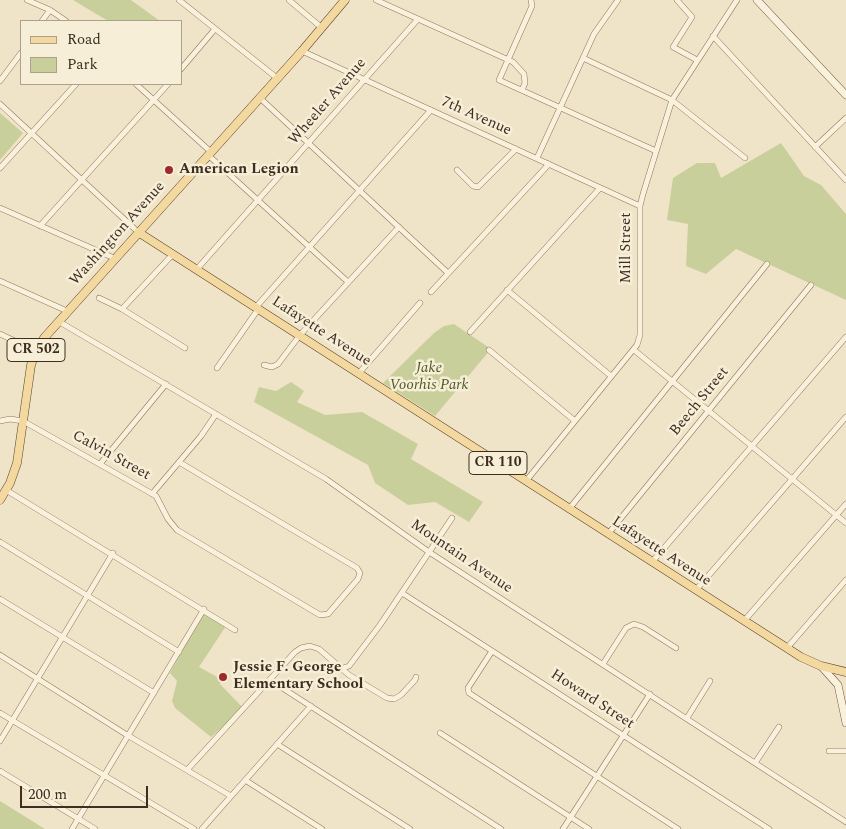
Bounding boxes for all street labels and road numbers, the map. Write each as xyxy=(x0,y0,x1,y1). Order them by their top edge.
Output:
street label: Wheeler Avenue xyxy=(285,55,371,149)
street label: 7th Avenue xyxy=(438,94,514,140)
street label: Washington Avenue xyxy=(67,178,169,290)
street label: Mill Street xyxy=(618,212,636,284)
street label: Lafayette Avenue xyxy=(268,293,374,371)
road number: CR 502 xyxy=(7,338,65,362)
street label: Beech Street xyxy=(667,364,733,440)
street label: Calvin Street xyxy=(69,427,153,485)
road number: CR 110 xyxy=(469,452,527,474)
street label: Lafayette Avenue xyxy=(608,513,714,591)
street label: Mountain Avenue xyxy=(407,516,515,598)
street label: Howard Street xyxy=(547,666,637,734)

